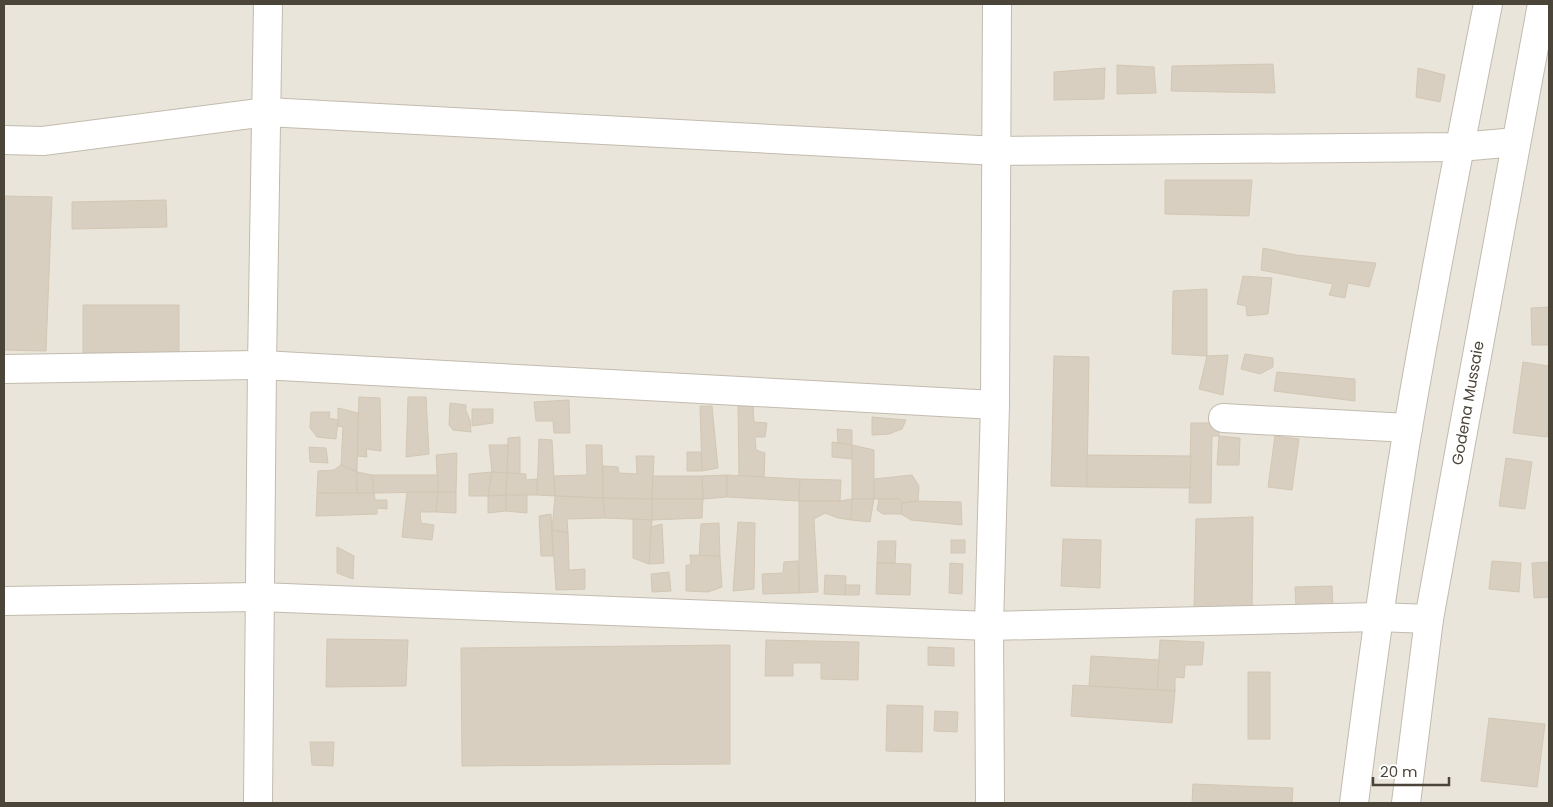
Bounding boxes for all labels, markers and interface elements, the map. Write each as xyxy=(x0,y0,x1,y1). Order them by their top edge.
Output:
street label: Godena Mussaie xyxy=(1446,339,1489,467)
scale bar xyxy=(1373,754,1449,786)
text: 20 m xyxy=(1380,761,1418,782)

